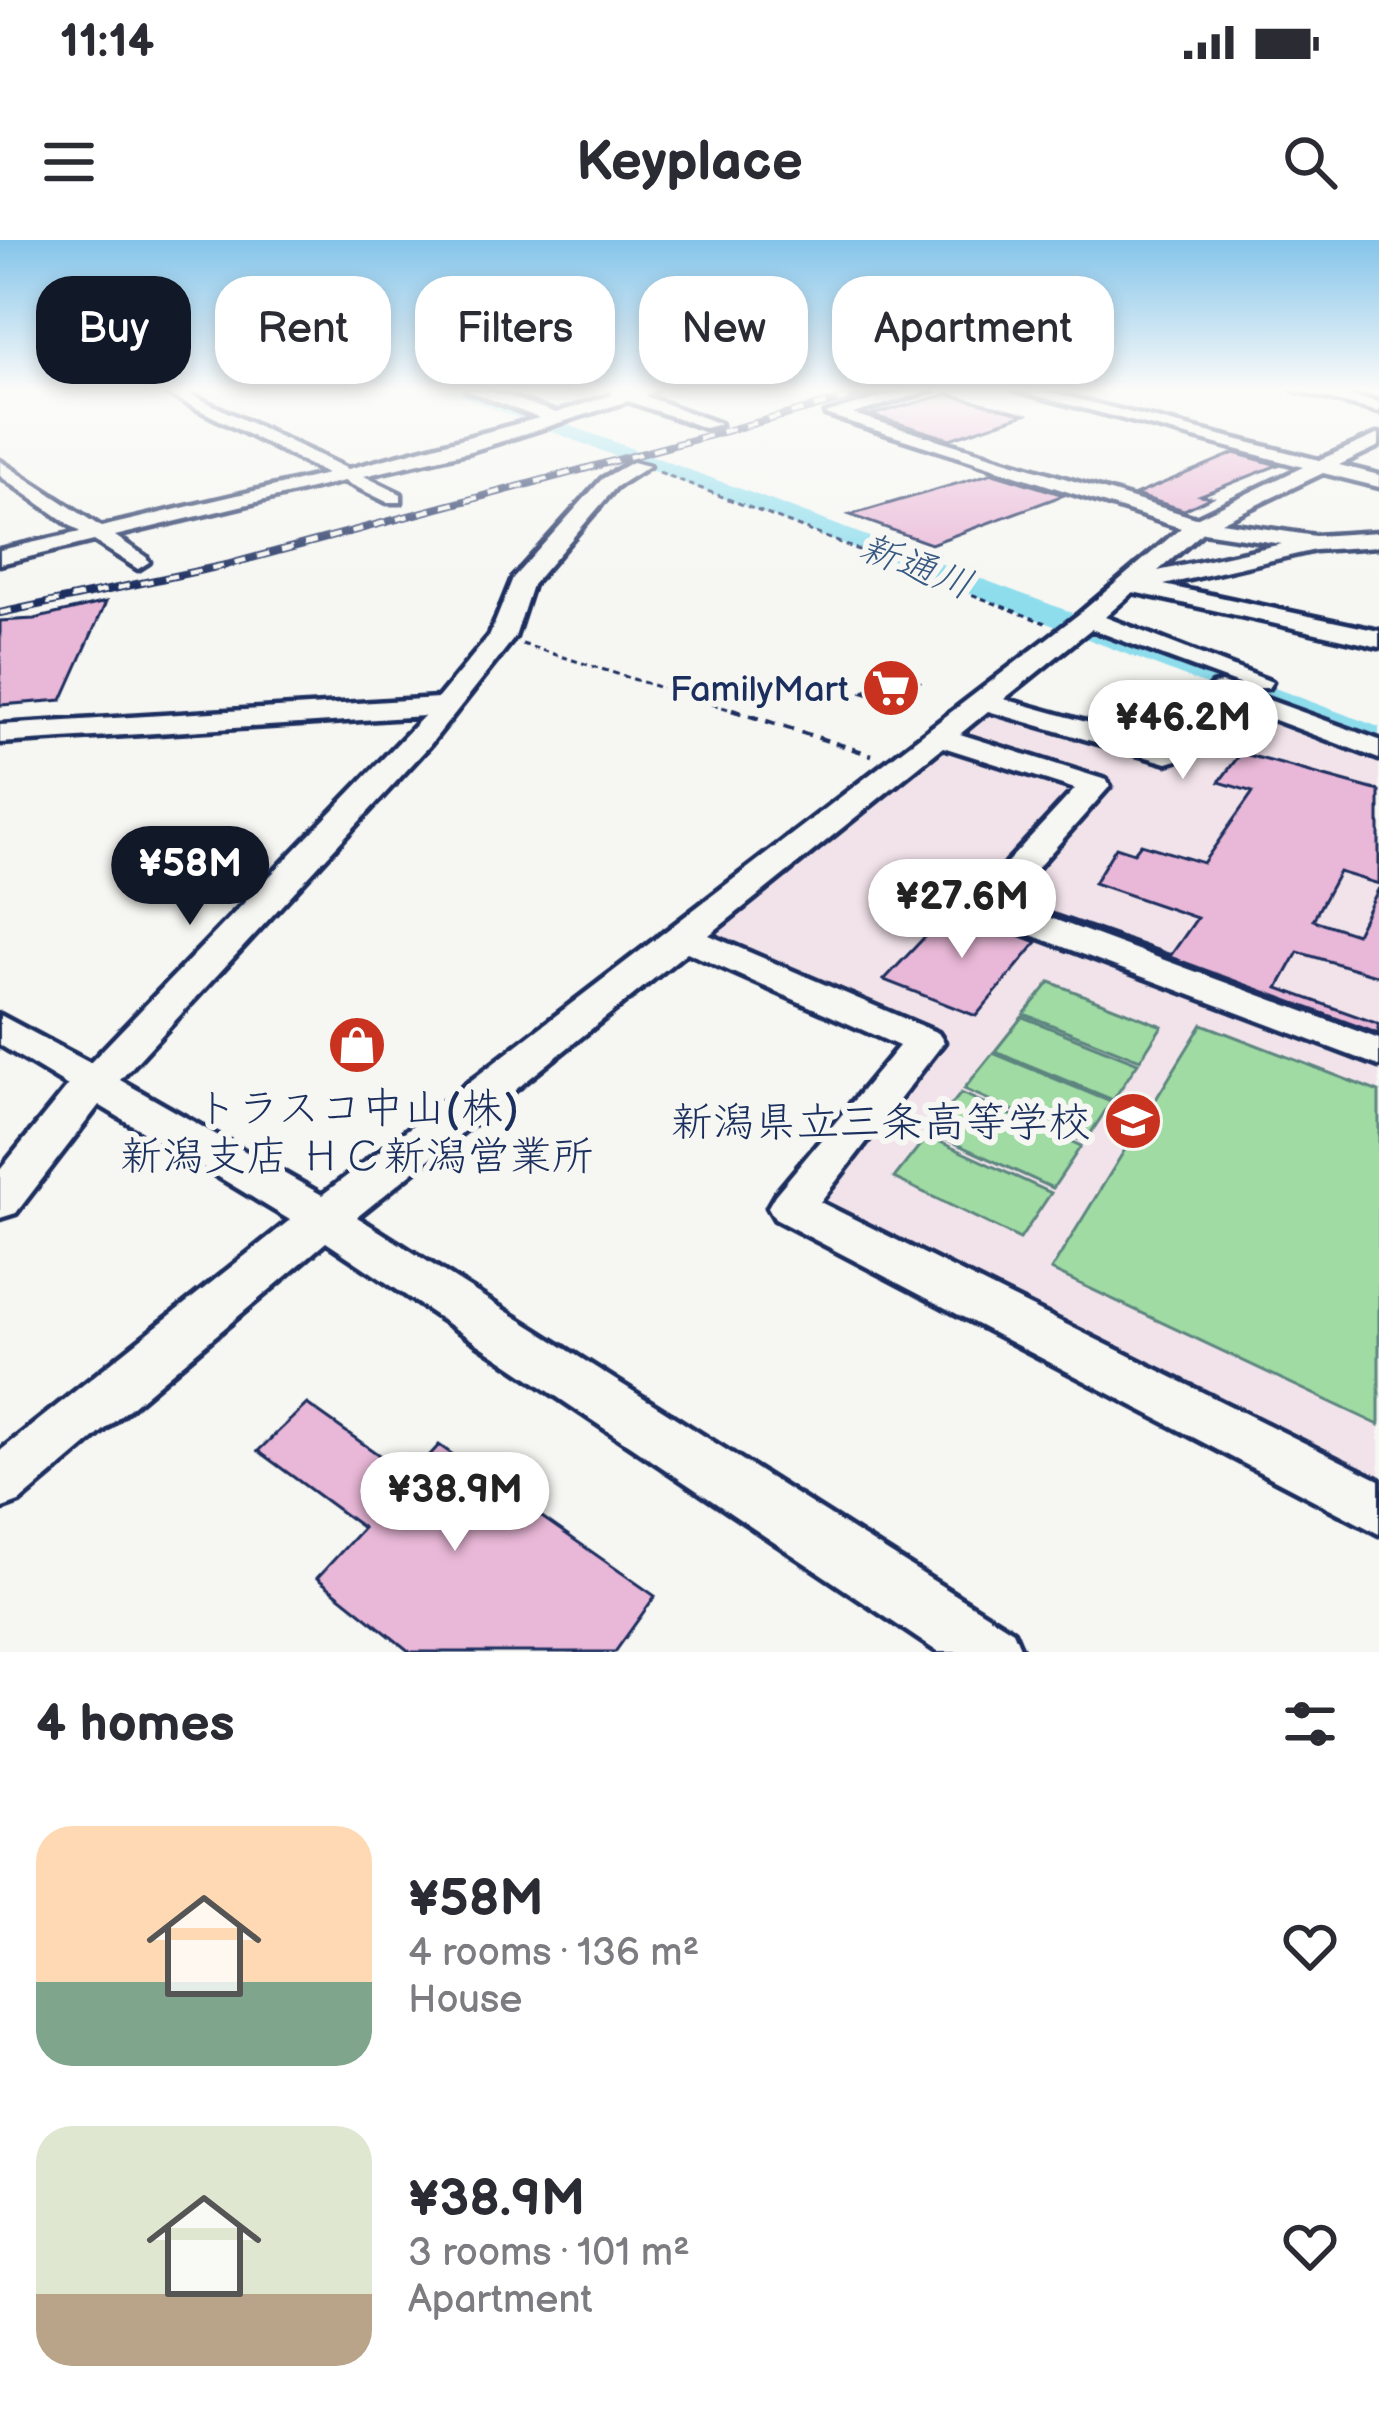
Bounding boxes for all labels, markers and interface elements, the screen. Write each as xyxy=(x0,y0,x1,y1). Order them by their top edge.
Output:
text: 11:14 xyxy=(60,15,154,70)
icon: menu xyxy=(36,129,102,195)
icon: search xyxy=(1277,129,1343,195)
text: Keyplace xyxy=(576,130,803,195)
chip: Buy xyxy=(36,276,191,384)
chip: Rent xyxy=(215,276,391,384)
chip: Filters xyxy=(415,276,615,384)
chip: New xyxy=(639,276,808,384)
chip: Apartment xyxy=(832,276,1114,384)
water label: 新通川 xyxy=(853,524,979,610)
supermarket icon: FamilyMart xyxy=(860,657,922,719)
place label: FamilyMart xyxy=(670,669,849,712)
pin: ¥46.2M xyxy=(1085,680,1281,782)
text: ¥46.2M xyxy=(1115,695,1251,742)
pin: ¥58M xyxy=(119,826,261,928)
text: ¥58M xyxy=(138,841,242,888)
pin: ¥27.6M xyxy=(864,859,1060,961)
text: ¥27.6M xyxy=(895,874,1029,921)
shop icon: トラスコ中山(株) 新潟支店 ＨＣ新潟営業所 xyxy=(326,1014,388,1076)
place label: トラスコ中山(株) 新潟支店 ＨＣ新潟営業所 xyxy=(120,1084,594,1183)
school or university icon: 新潟県立三条高等学校 xyxy=(1102,1090,1164,1152)
place label: 新潟県立三条高等学校 xyxy=(671,1098,1091,1149)
pin: ¥38.9M xyxy=(357,1452,553,1554)
text: ¥38.9M xyxy=(387,1467,523,1514)
icon: filters xyxy=(1277,1691,1343,1757)
text: 4 homes xyxy=(36,1694,235,1755)
text: ¥58M xyxy=(408,1869,543,1930)
icon: home xyxy=(132,1874,276,2018)
icon: heart xyxy=(1277,1913,1343,1979)
text: 4 rooms · 136 m² xyxy=(408,1930,699,1977)
text: House xyxy=(408,1977,522,2024)
text: ¥38.9M xyxy=(408,2169,585,2230)
icon: home xyxy=(132,2174,276,2318)
icon: heart xyxy=(1277,2213,1343,2279)
text: 3 rooms · 101 m² xyxy=(408,2230,690,2277)
text: Apartment xyxy=(408,2277,592,2324)

